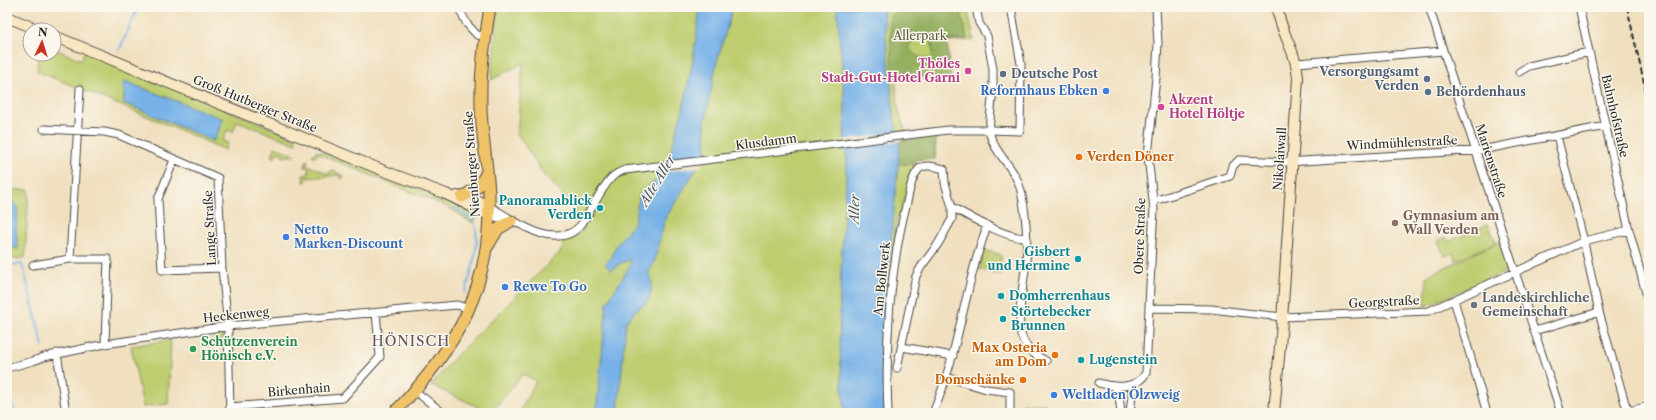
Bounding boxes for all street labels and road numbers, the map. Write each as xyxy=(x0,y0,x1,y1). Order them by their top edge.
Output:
street label: Groß Hutberger Straße xyxy=(191,72,320,135)
street label: Bahnhofstraße xyxy=(1599,73,1632,159)
street label: Nienburger Straße xyxy=(460,110,483,218)
street label: Marienstraße xyxy=(1472,122,1511,200)
street label: Nikolaiwall xyxy=(1270,126,1289,191)
street label: Klusdamm xyxy=(734,130,797,153)
street label: Windmühlenstraße xyxy=(1345,132,1458,153)
street label: Lange Straße xyxy=(200,190,219,266)
street label: Obere Straße xyxy=(1131,197,1148,275)
street label: Am Bollwerk xyxy=(870,240,893,318)
street label: Georgstraße xyxy=(1348,292,1420,311)
street label: Heckenweg xyxy=(202,304,270,325)
street label: Birkenhain xyxy=(267,379,331,400)

